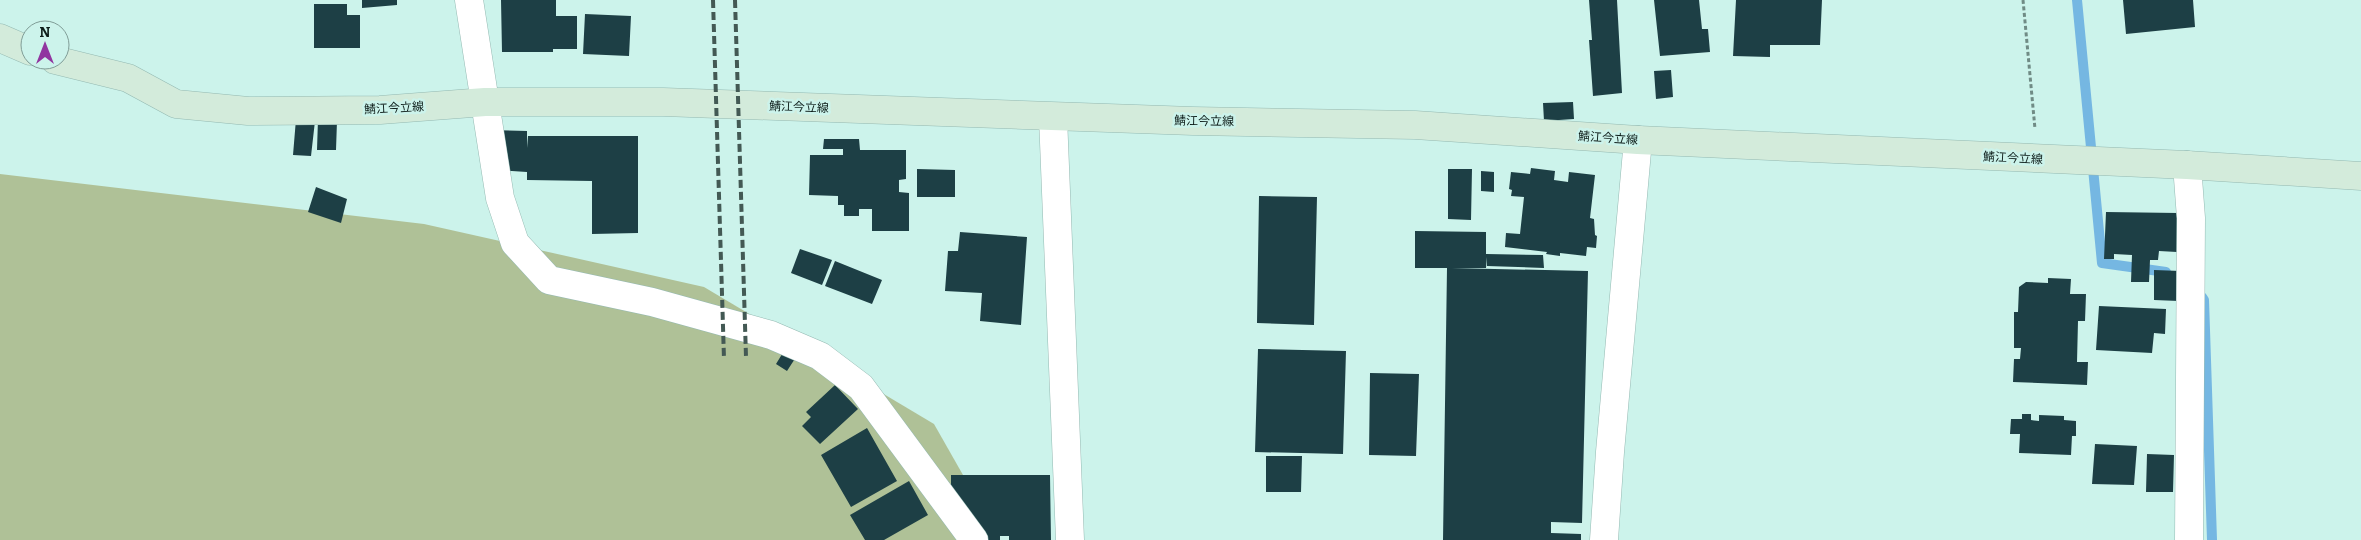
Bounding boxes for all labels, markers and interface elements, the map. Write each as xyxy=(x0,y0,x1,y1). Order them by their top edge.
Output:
north arrow xyxy=(20,20,70,70)
text: N xyxy=(40,24,51,41)
street label: 鯖江今立線 xyxy=(364,99,424,117)
street label: 鯖江今立線 xyxy=(769,99,829,115)
street label: 鯖江今立線 xyxy=(1174,113,1234,129)
street label: 鯖江今立線 xyxy=(1578,129,1638,147)
street label: 鯖江今立線 xyxy=(1983,149,2043,167)

